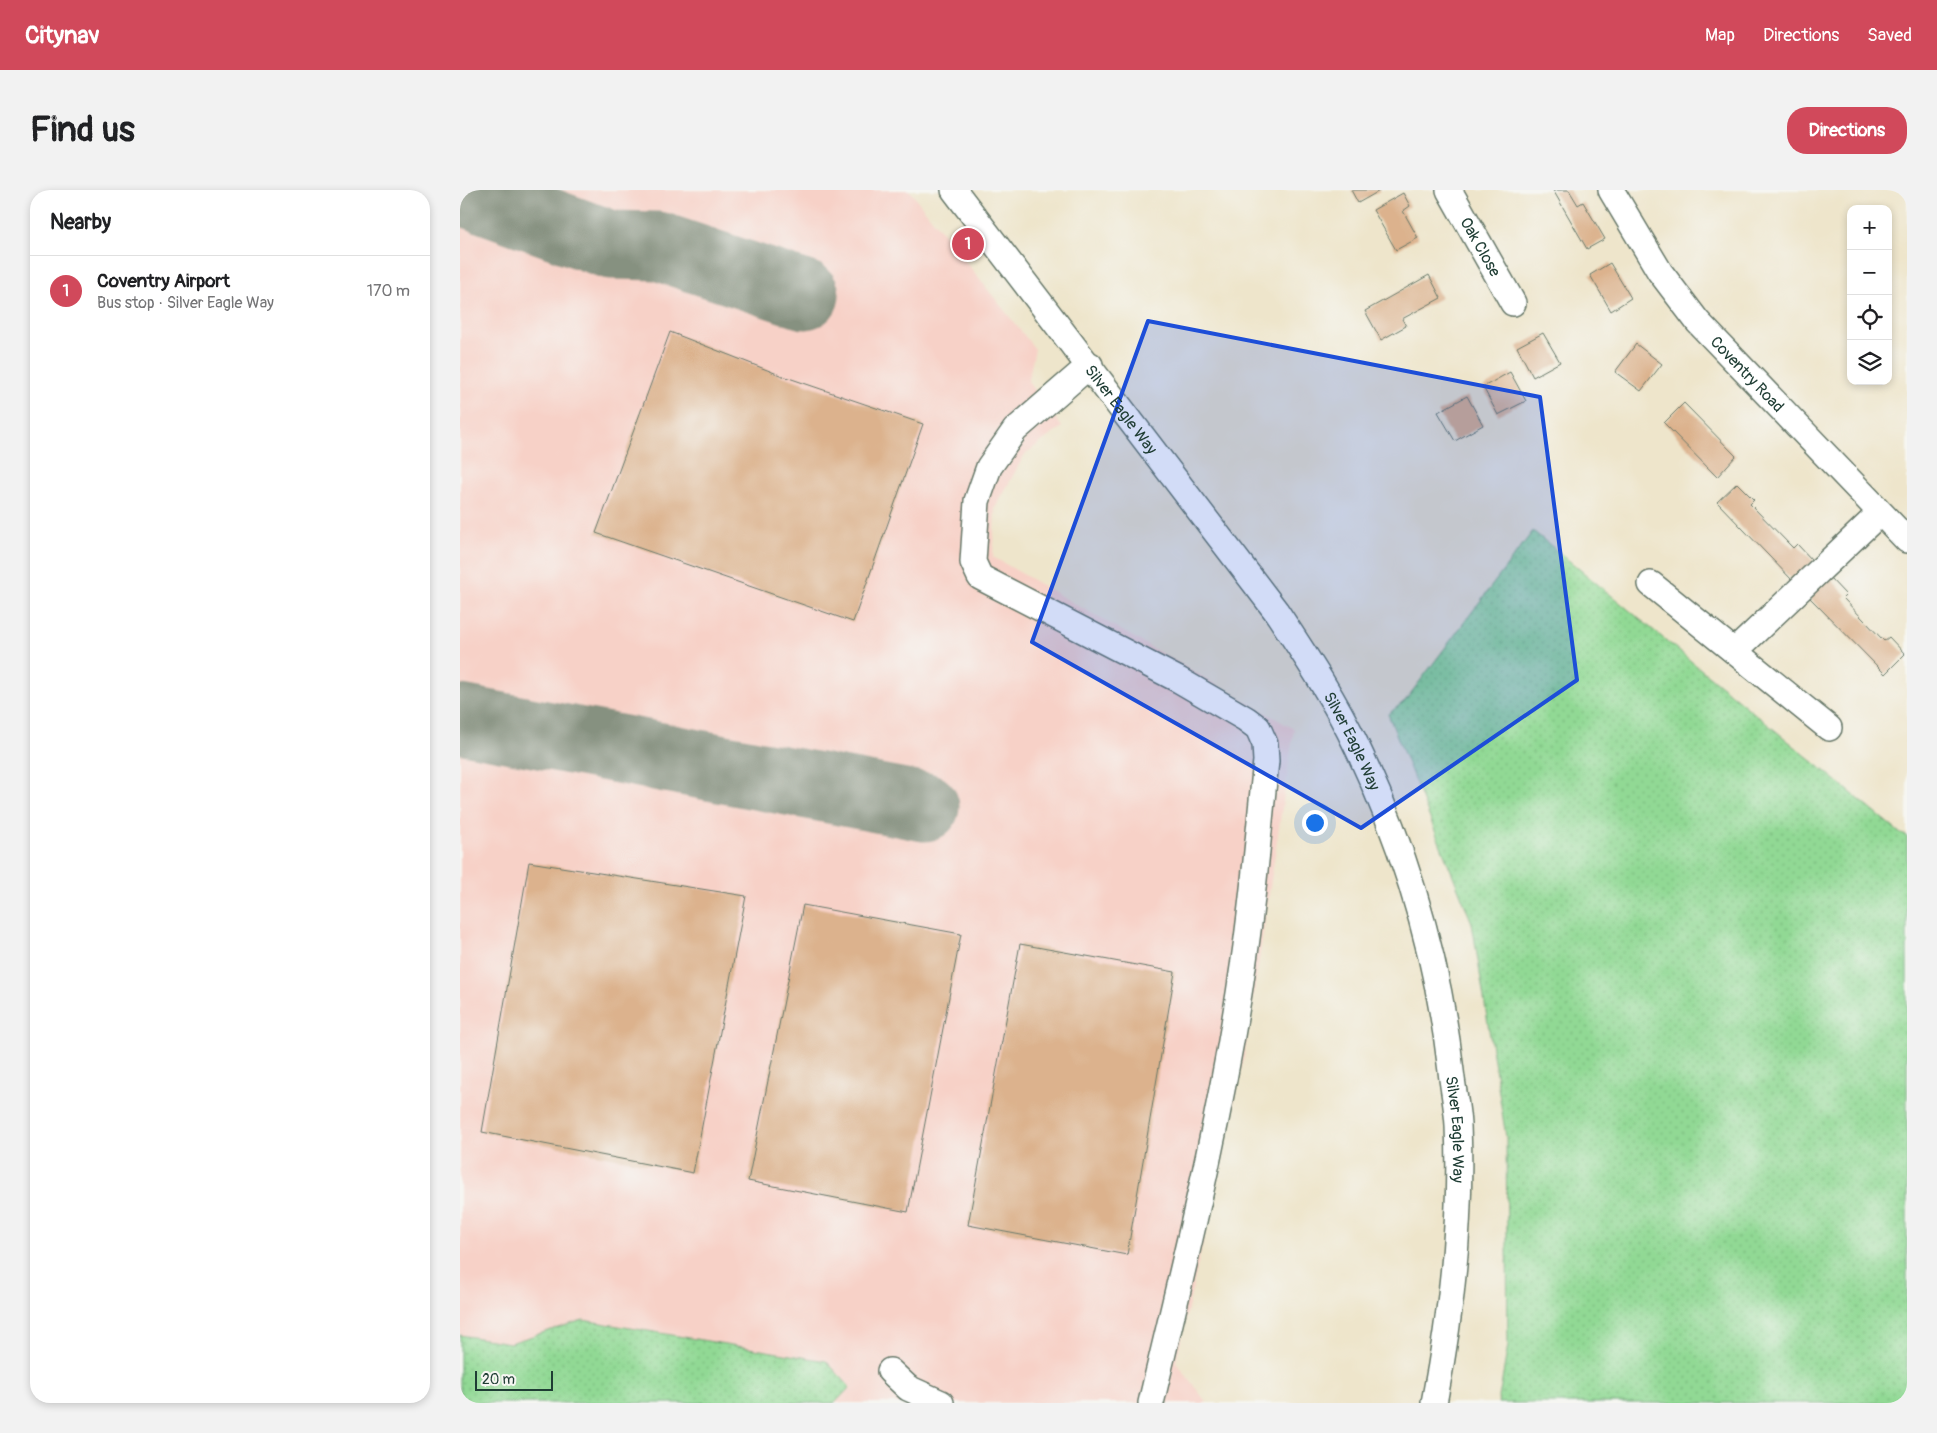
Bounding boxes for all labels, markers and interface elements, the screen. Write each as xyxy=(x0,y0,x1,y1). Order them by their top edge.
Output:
text: Citynav xyxy=(25,21,100,50)
text: Map xyxy=(1705,24,1735,47)
text: Directions xyxy=(1763,24,1839,47)
text: Saved xyxy=(1867,24,1912,47)
button: Directions xyxy=(1787,107,1907,154)
text: Find us xyxy=(30,108,135,152)
map controls xyxy=(1847,205,1892,385)
button: + xyxy=(1847,205,1892,250)
text: Nearby xyxy=(50,209,111,236)
street label: Oak Close xyxy=(1455,214,1505,280)
pin: 1 xyxy=(952,225,984,263)
button: − xyxy=(1847,250,1892,295)
text: Coventry Airport xyxy=(97,269,230,293)
text: 1 xyxy=(63,281,69,301)
text: 170 m xyxy=(367,281,410,301)
text: Bus stop · Silver Eagle Way xyxy=(97,293,274,313)
button: locate xyxy=(1847,295,1892,340)
street label: Coventry Road xyxy=(1706,332,1788,417)
button: layers xyxy=(1847,340,1892,385)
street label: Silver Eagle Way xyxy=(1080,361,1162,459)
street label: Silver Eagle Way xyxy=(1319,689,1384,794)
your location xyxy=(1302,810,1328,836)
street label: Silver Eagle Way xyxy=(1441,1075,1468,1183)
scale bar xyxy=(475,1368,552,1391)
text: 20 m xyxy=(482,1371,515,1388)

